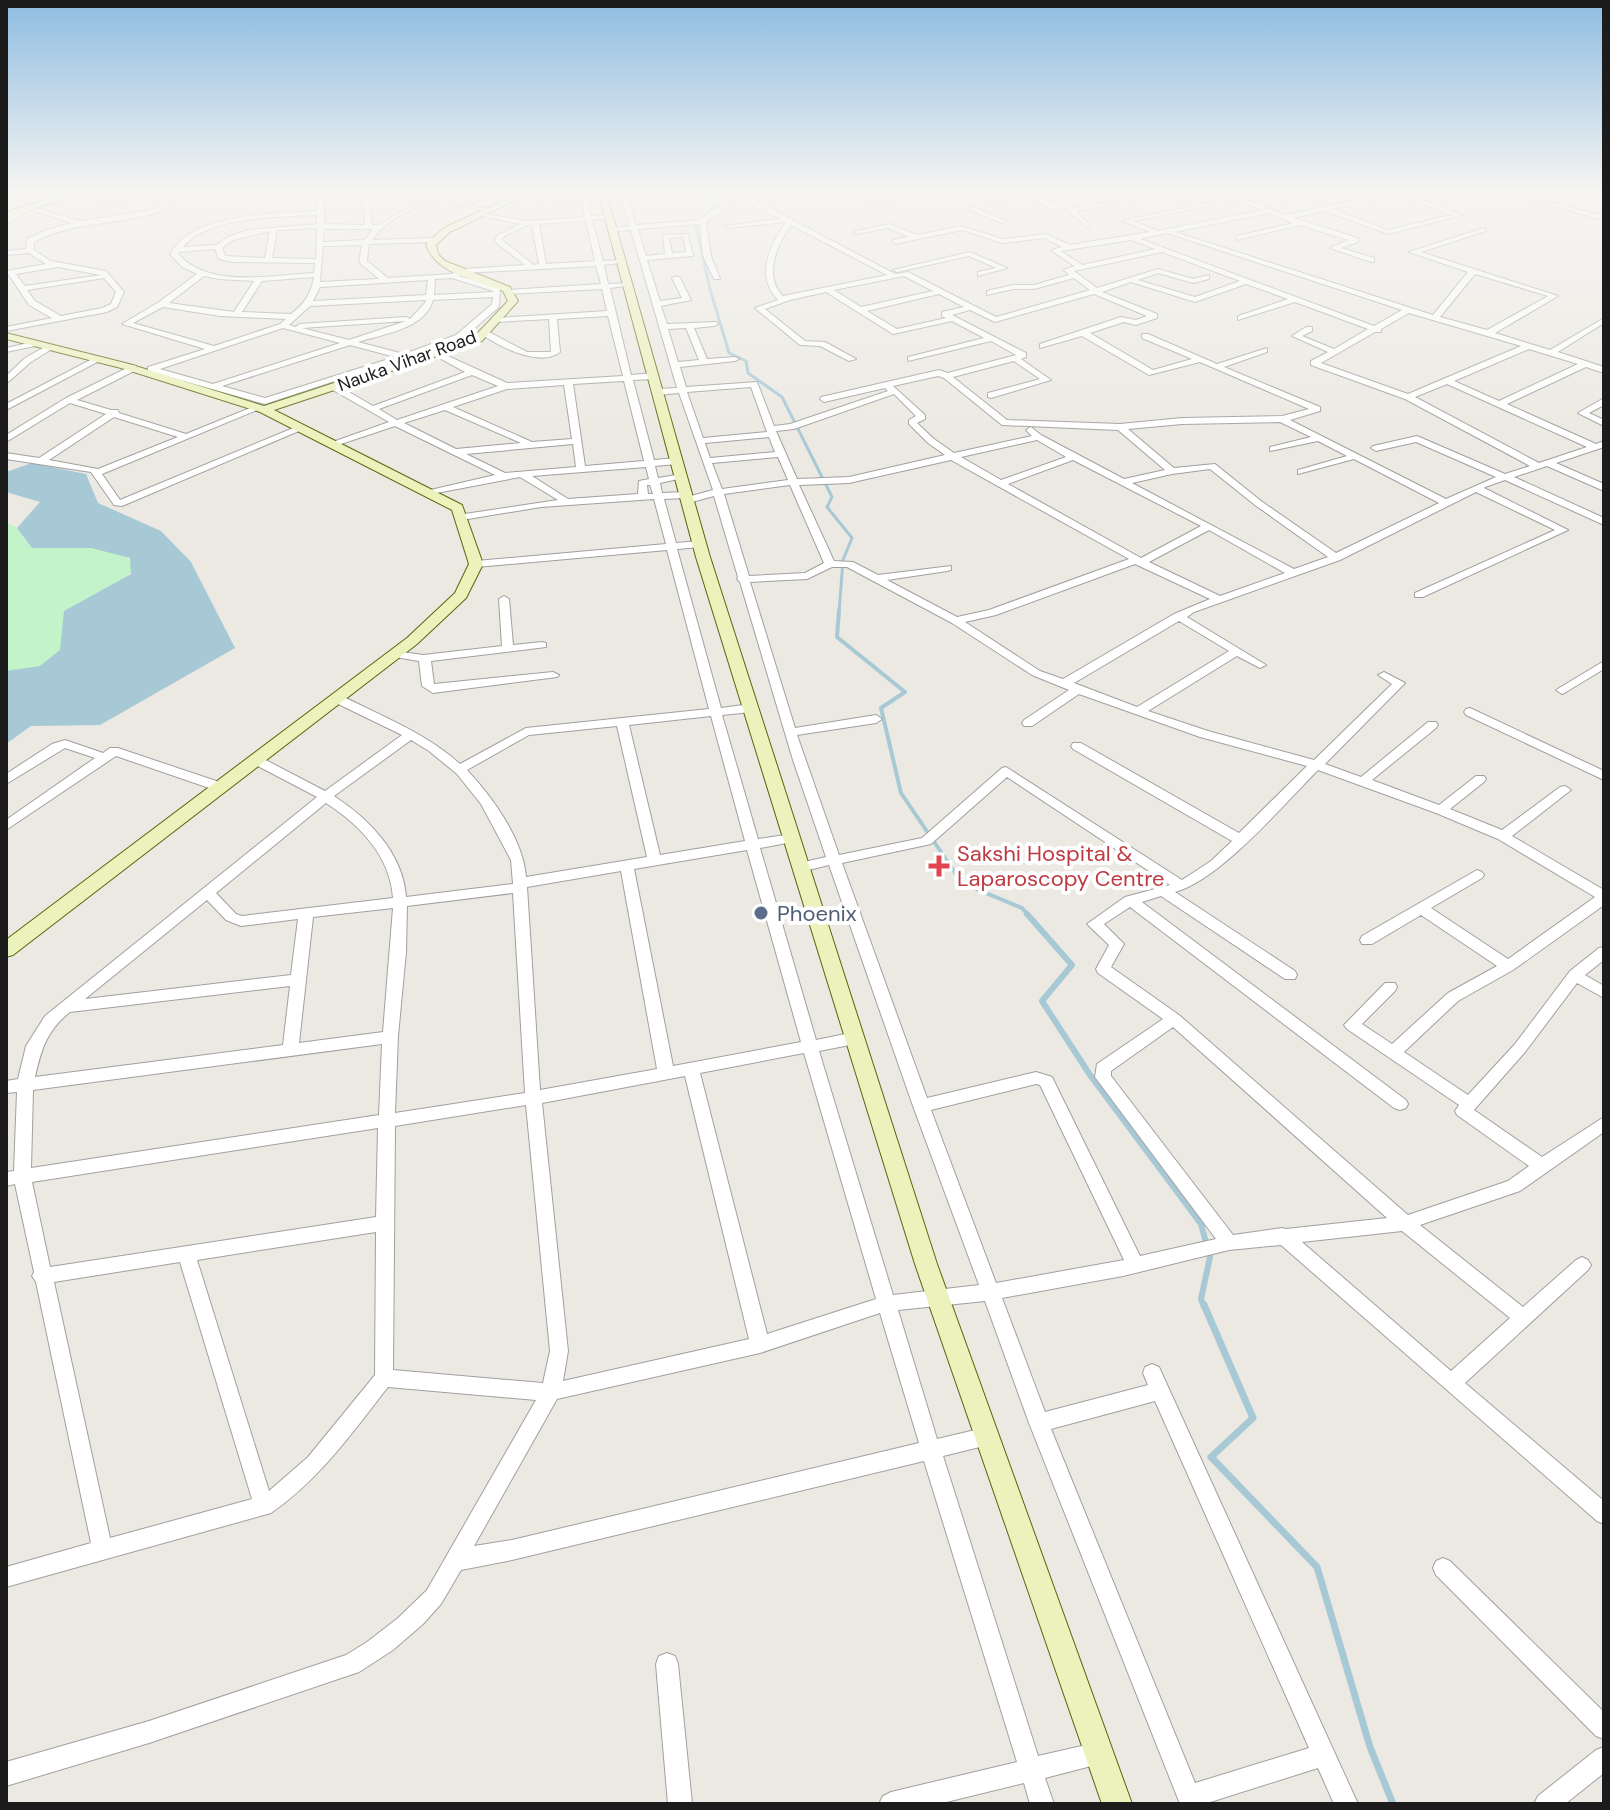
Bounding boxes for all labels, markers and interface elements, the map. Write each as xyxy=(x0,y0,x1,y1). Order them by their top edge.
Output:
street label: Nauka Vihar Road xyxy=(334,325,480,397)
place label: Sakshi Hospital & Laparoscopy Centre xyxy=(957,839,1164,893)
marker: Sakshi Hospital & Laparoscopy Centre xyxy=(928,855,950,877)
place label: Phoenix xyxy=(777,899,857,928)
marker: Phoenix xyxy=(752,904,770,922)

